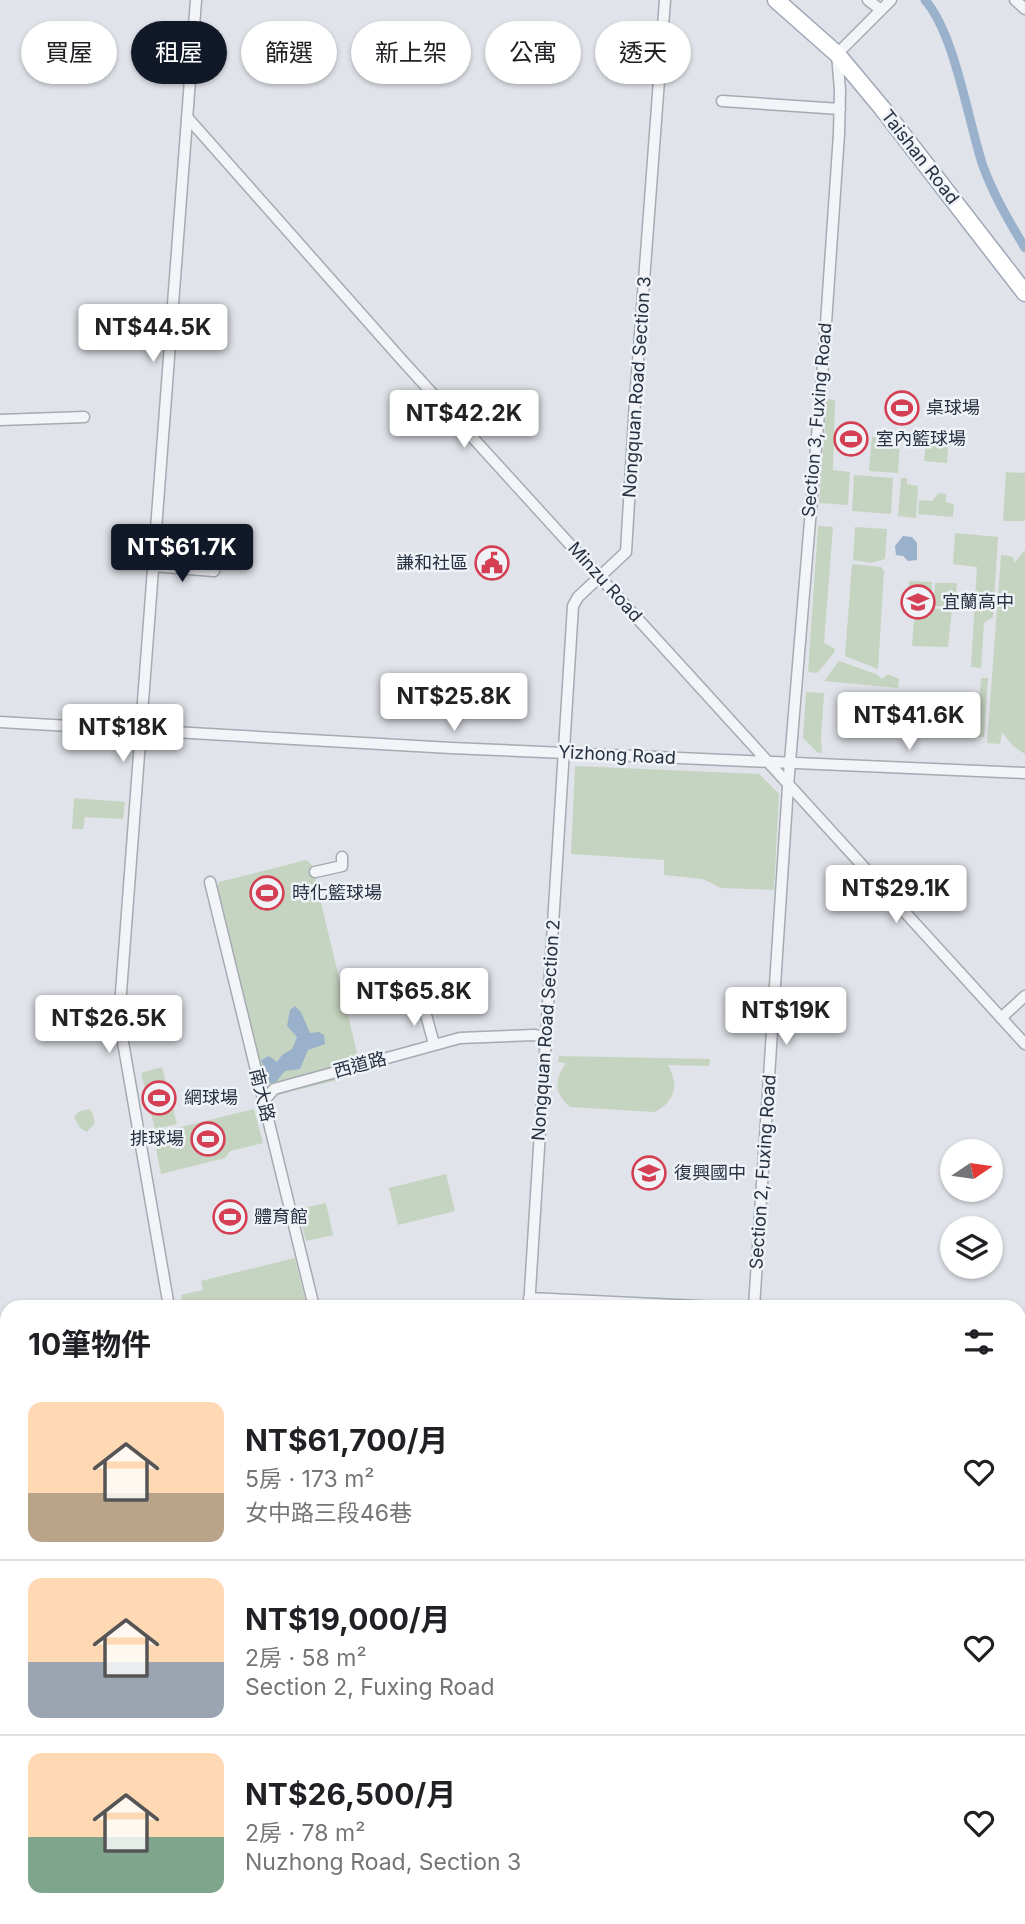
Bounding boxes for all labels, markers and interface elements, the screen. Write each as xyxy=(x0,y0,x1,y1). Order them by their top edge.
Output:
chip: 買屋 xyxy=(21,21,117,84)
chip: 租屋 xyxy=(131,21,227,84)
chip: 篩選 xyxy=(241,21,337,84)
chip: 新上架 xyxy=(351,21,471,84)
chip: 公寓 xyxy=(485,21,581,84)
chip: 透天 xyxy=(595,21,691,84)
street label: Taishan Road xyxy=(877,105,964,208)
street label: Nongquan Road Section 3 xyxy=(618,275,655,499)
pin: NT$44.5K xyxy=(81,304,225,364)
text: NT$44.5K xyxy=(94,313,212,341)
street label: Section 3, Fuxing Road xyxy=(798,322,835,518)
sports icon: 桌球場 xyxy=(883,389,921,427)
pin: NT$42.2K xyxy=(392,391,536,450)
place label: 桌球場 xyxy=(926,397,980,418)
text: NT$42.2K xyxy=(406,399,522,427)
sports icon: 室內籃球場 xyxy=(832,420,870,458)
place label: 室內籃球場 xyxy=(876,428,966,449)
pin: NT$61.7K xyxy=(110,524,254,584)
text: NT$61.7K xyxy=(127,533,237,561)
street label: Minzu Road xyxy=(564,537,647,626)
public building icon: 謙和社區 xyxy=(473,544,511,582)
place label: 謙和社區 xyxy=(396,552,468,573)
school or university icon: 宜蘭高中 xyxy=(899,583,937,621)
place label: 宜蘭高中 xyxy=(942,591,1014,612)
pin: NT$25.8K xyxy=(382,674,526,733)
text: NT$25.8K xyxy=(396,682,512,710)
pin: NT$41.6K xyxy=(837,692,981,752)
text: NT$41.6K xyxy=(853,701,965,729)
pin: NT$18K xyxy=(66,704,180,764)
text: NT$18K xyxy=(78,713,168,741)
street label: Yizhong Road xyxy=(558,741,676,768)
pin: NT$29.1K xyxy=(824,866,968,925)
sports icon: 時化籃球場 xyxy=(248,874,286,912)
text: NT$29.1K xyxy=(842,874,950,902)
place label: 時化籃球場 xyxy=(292,882,382,903)
street label: Nongquan Road Section 2 xyxy=(527,918,564,1141)
pin: NT$65.8K xyxy=(342,968,486,1028)
text: NT$65.8K xyxy=(356,977,472,1005)
pin: NT$19K xyxy=(729,988,843,1047)
pin: NT$26.5K xyxy=(37,996,181,1055)
text: NT$19K xyxy=(741,996,831,1024)
text: NT$26.5K xyxy=(51,1004,167,1032)
street label: 西道路 xyxy=(331,1047,389,1082)
street label: 南大路 xyxy=(246,1066,279,1124)
street label: Section 2, Fuxing Road xyxy=(745,1074,780,1270)
sports icon: 網球場 xyxy=(140,1079,178,1117)
place label: 網球場 xyxy=(184,1087,238,1108)
sports icon: 排球場 xyxy=(189,1120,227,1158)
place label: 排球場 xyxy=(130,1128,184,1149)
north arrow xyxy=(940,1139,1003,1202)
map controls xyxy=(940,1139,1003,1279)
school or university icon: 復興國中 xyxy=(630,1154,668,1192)
place label: 復興國中 xyxy=(674,1162,746,1183)
sports icon: 體育館 xyxy=(211,1198,249,1236)
place label: 體育館 xyxy=(254,1206,308,1227)
button: layers xyxy=(940,1216,1003,1279)
icon: filters xyxy=(960,1323,998,1361)
text: 10筆物件 xyxy=(28,1326,151,1362)
text: NT$61,700/月 xyxy=(245,1422,448,1458)
icon: home xyxy=(84,1430,168,1514)
icon: heart xyxy=(960,1453,998,1491)
text: 5房 · 173 m² xyxy=(245,1465,375,1493)
text: 女中路三段46巷 xyxy=(245,1499,412,1527)
text: NT$19,000/月 xyxy=(245,1601,451,1637)
icon: home xyxy=(84,1606,168,1690)
icon: heart xyxy=(960,1629,998,1667)
text: 2房 · 58 m² xyxy=(245,1644,367,1672)
text: Section 2, Fuxing Road xyxy=(245,1673,495,1701)
text: NT$26,500/月 xyxy=(245,1776,456,1812)
icon: home xyxy=(84,1781,168,1865)
icon: heart xyxy=(960,1804,998,1842)
text: 2房 · 78 m² xyxy=(245,1819,365,1847)
text: Nuzhong Road, Section 3 xyxy=(245,1848,521,1876)

